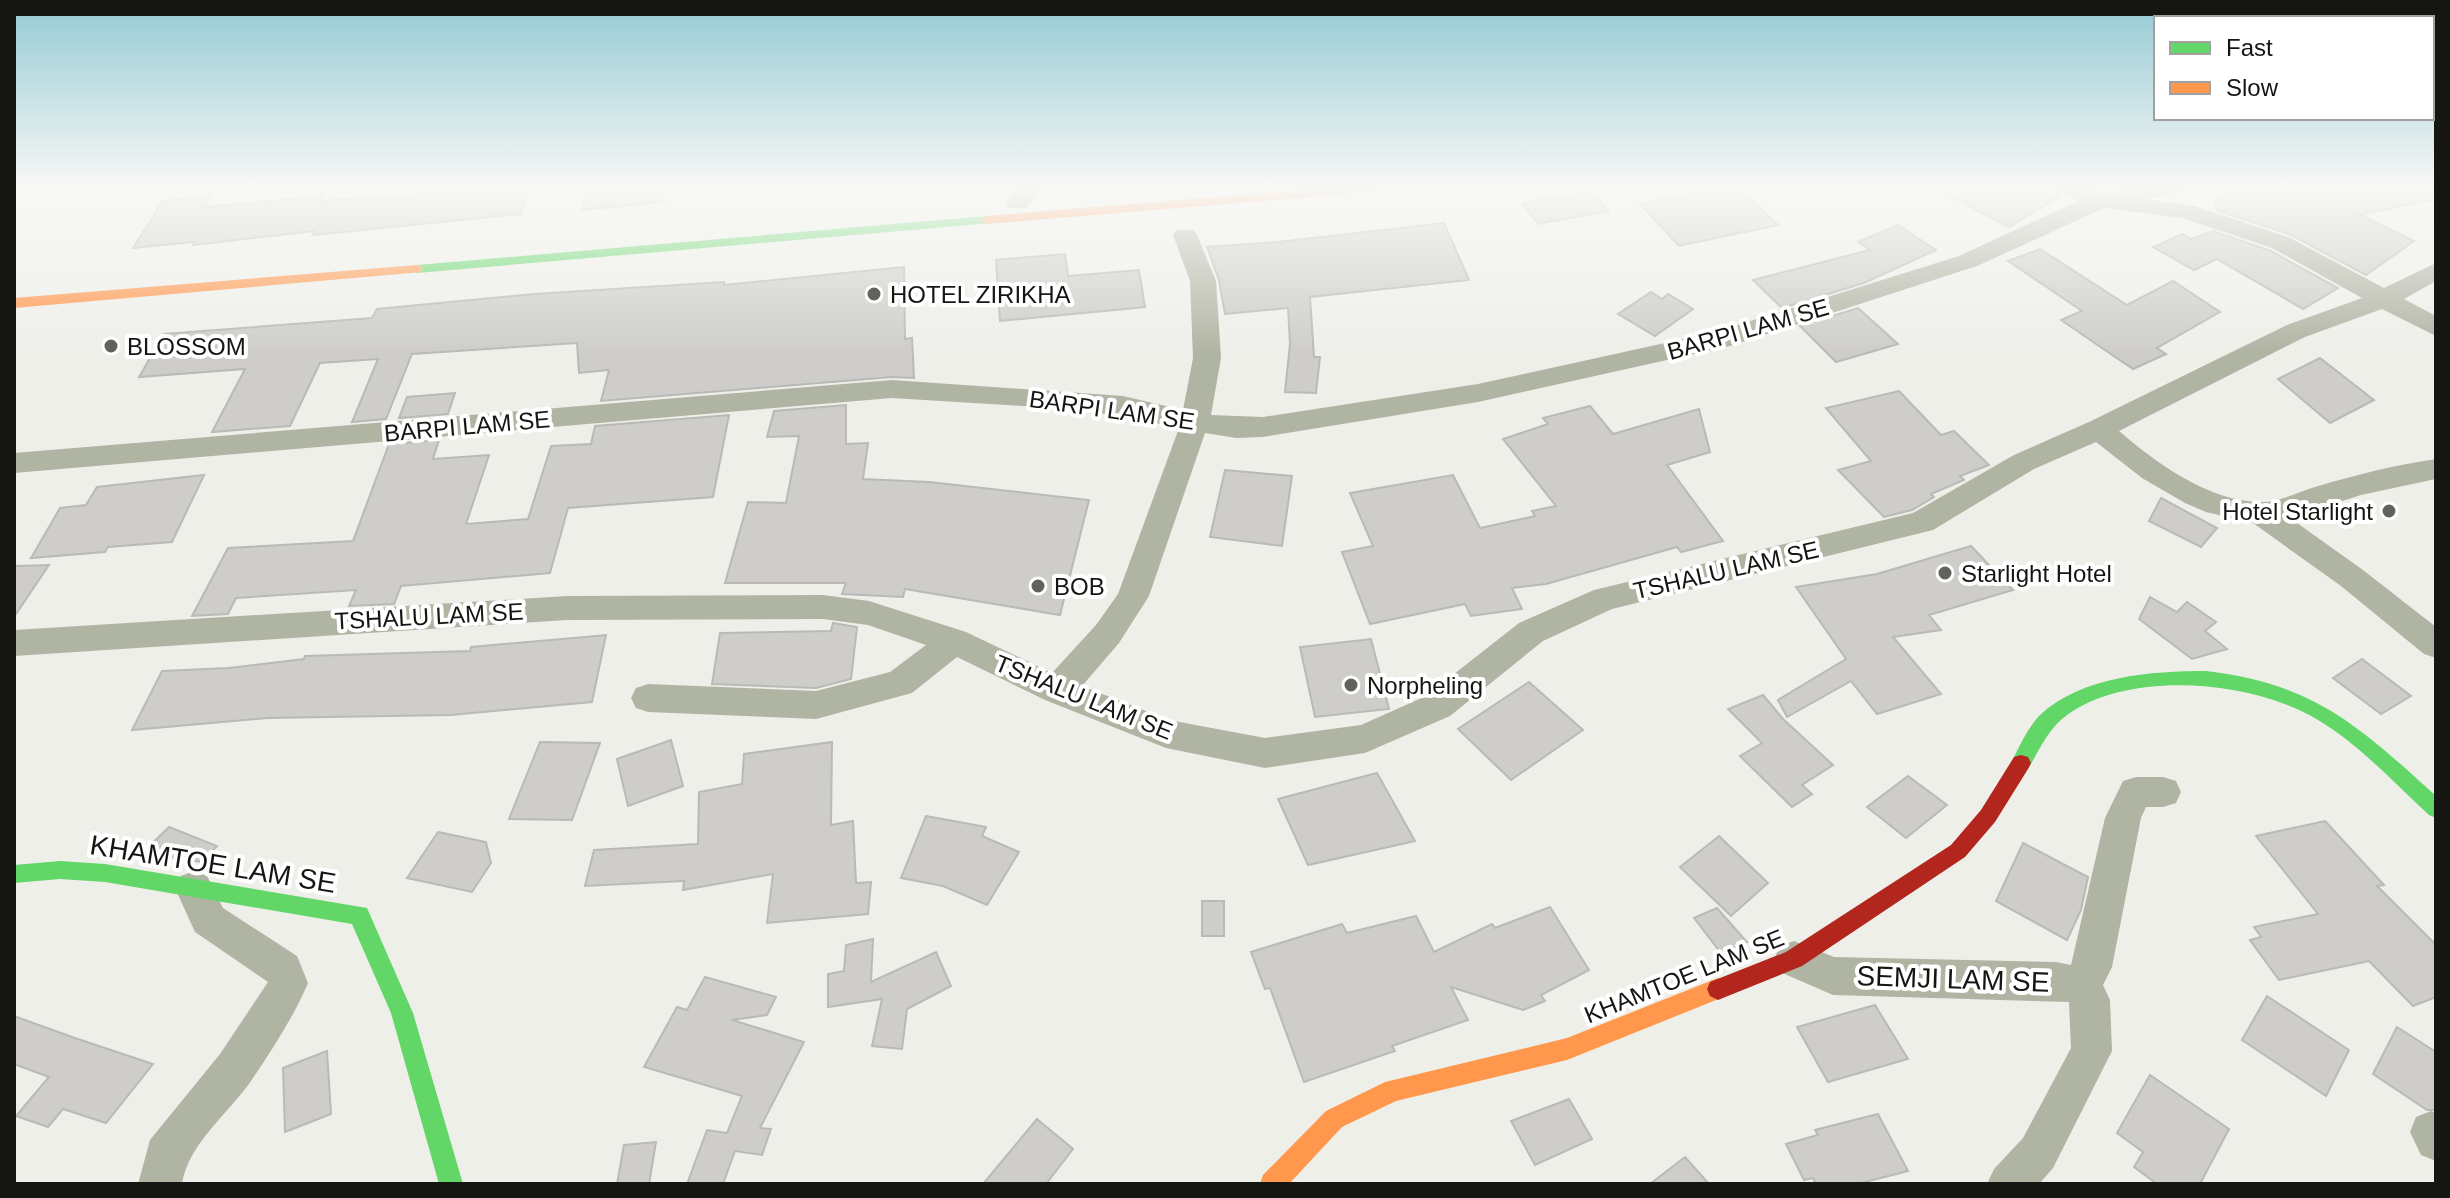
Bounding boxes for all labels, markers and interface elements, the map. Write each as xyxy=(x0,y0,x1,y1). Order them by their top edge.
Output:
legend xyxy=(2154,16,2434,120)
text: Fast xyxy=(2226,34,2273,61)
text: Slow xyxy=(2226,74,2279,101)
place label: HOTEL ZIRIKHA xyxy=(890,281,1070,308)
marker: HOTEL ZIRIKHA xyxy=(865,285,883,303)
street label: BARPI LAM SE xyxy=(1664,293,1832,365)
place label: BLOSSOM xyxy=(127,333,246,360)
marker: BLOSSOM xyxy=(102,337,120,355)
street label: BARPI LAM SE xyxy=(1028,385,1196,435)
street label: BARPI LAM SE xyxy=(383,405,551,447)
place label: Hotel Starlight xyxy=(2222,498,2373,525)
marker: Hotel Starlight xyxy=(2380,502,2398,520)
street label: TSHALU LAM SE xyxy=(1631,536,1821,604)
place label: Starlight Hotel xyxy=(1961,560,2112,587)
marker: Starlight Hotel xyxy=(1936,564,1954,582)
place label: BOB xyxy=(1054,573,1105,600)
marker: BOB xyxy=(1029,577,1047,595)
street label: TSHALU LAM SE xyxy=(334,598,524,634)
street label: TSHALU LAM SE xyxy=(991,649,1177,745)
place label: Norpheling xyxy=(1367,672,1483,699)
marker: Norpheling xyxy=(1342,676,1360,694)
street label: KHAMTOE LAM SE xyxy=(88,829,338,899)
street label: KHAMTOE LAM SE xyxy=(1580,924,1788,1028)
street label: SEMJI LAM SE xyxy=(1856,960,2050,998)

